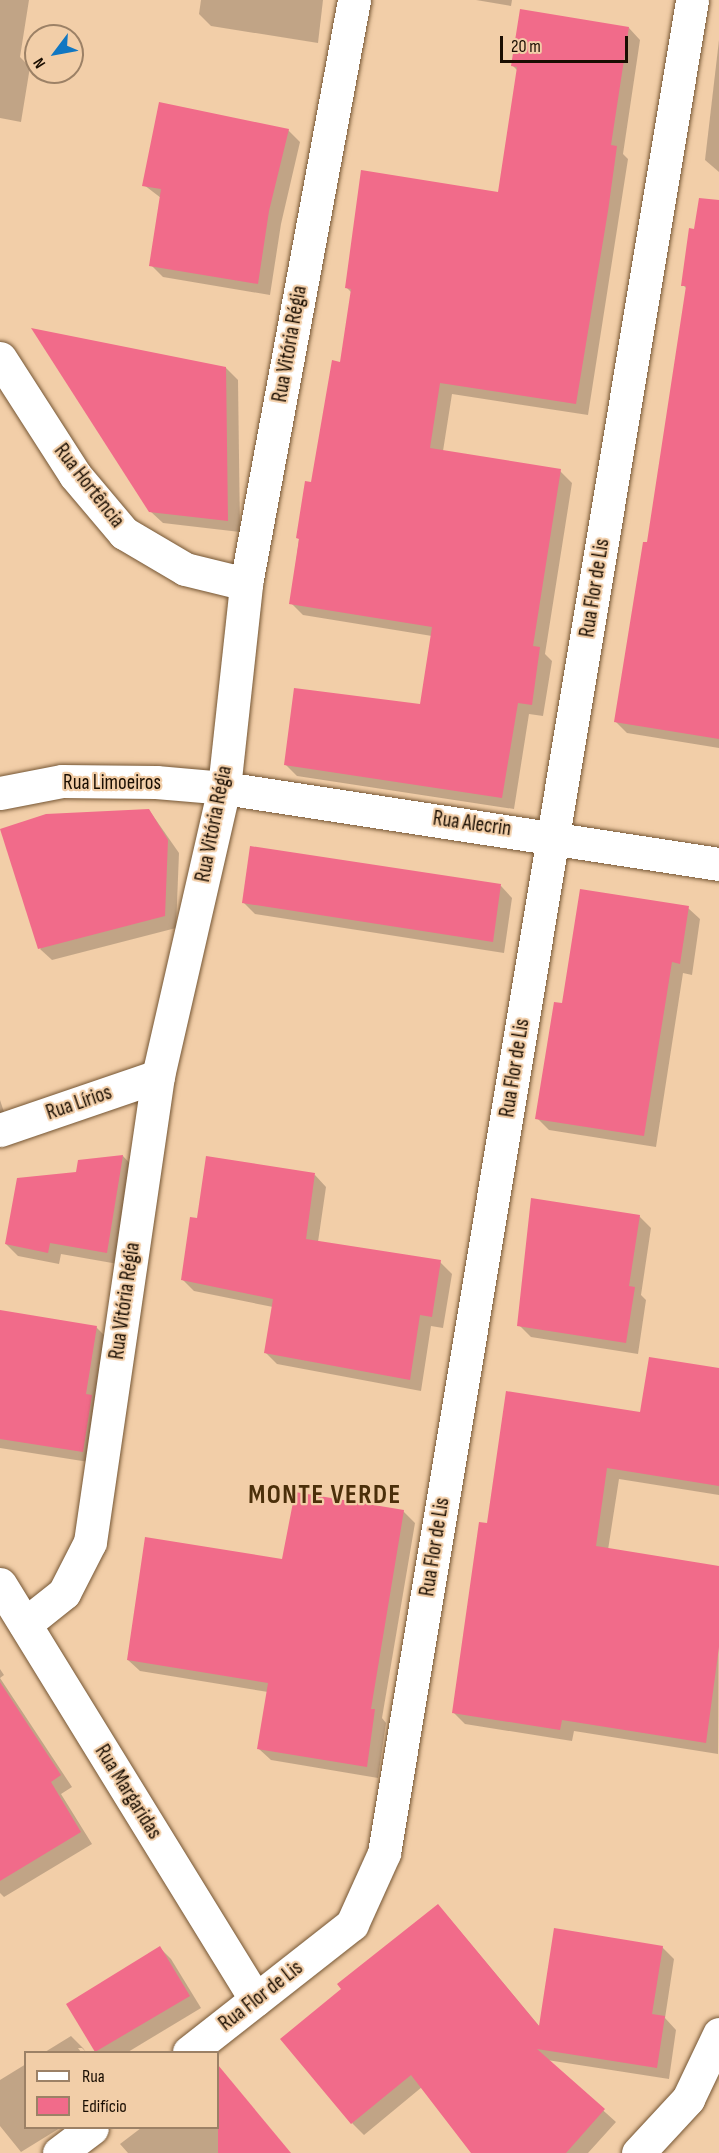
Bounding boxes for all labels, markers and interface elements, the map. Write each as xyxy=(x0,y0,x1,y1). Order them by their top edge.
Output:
north arrow xyxy=(24,24,84,84)
scale bar xyxy=(503,24,630,62)
text: 20 m xyxy=(511,36,541,57)
text: N xyxy=(30,54,50,71)
street label: Rua Vitória Régia xyxy=(267,284,313,404)
street label: Rua Hortência xyxy=(48,439,130,533)
street label: Rua Flor de Lis xyxy=(575,537,615,639)
street label: Rua Vitória Régia xyxy=(190,764,238,884)
street label: Rua Limoeiros xyxy=(63,770,161,796)
street label: Rua Alecrin xyxy=(431,806,513,842)
street label: Rua Flor de Lis xyxy=(495,1017,535,1119)
street label: Rua Lírios xyxy=(43,1080,115,1126)
street label: Rua Vitória Régia xyxy=(104,1241,146,1361)
district label: MONTE VERDE xyxy=(248,1480,402,1512)
street label: Rua Flor de Lis xyxy=(415,1496,455,1598)
street label: Rua Margaridas xyxy=(89,1740,167,1844)
street label: Rua Flor de Lis xyxy=(214,1955,308,2037)
legend xyxy=(24,2051,219,2129)
text: Rua xyxy=(82,2066,105,2087)
text: Edifício xyxy=(82,2096,127,2117)

